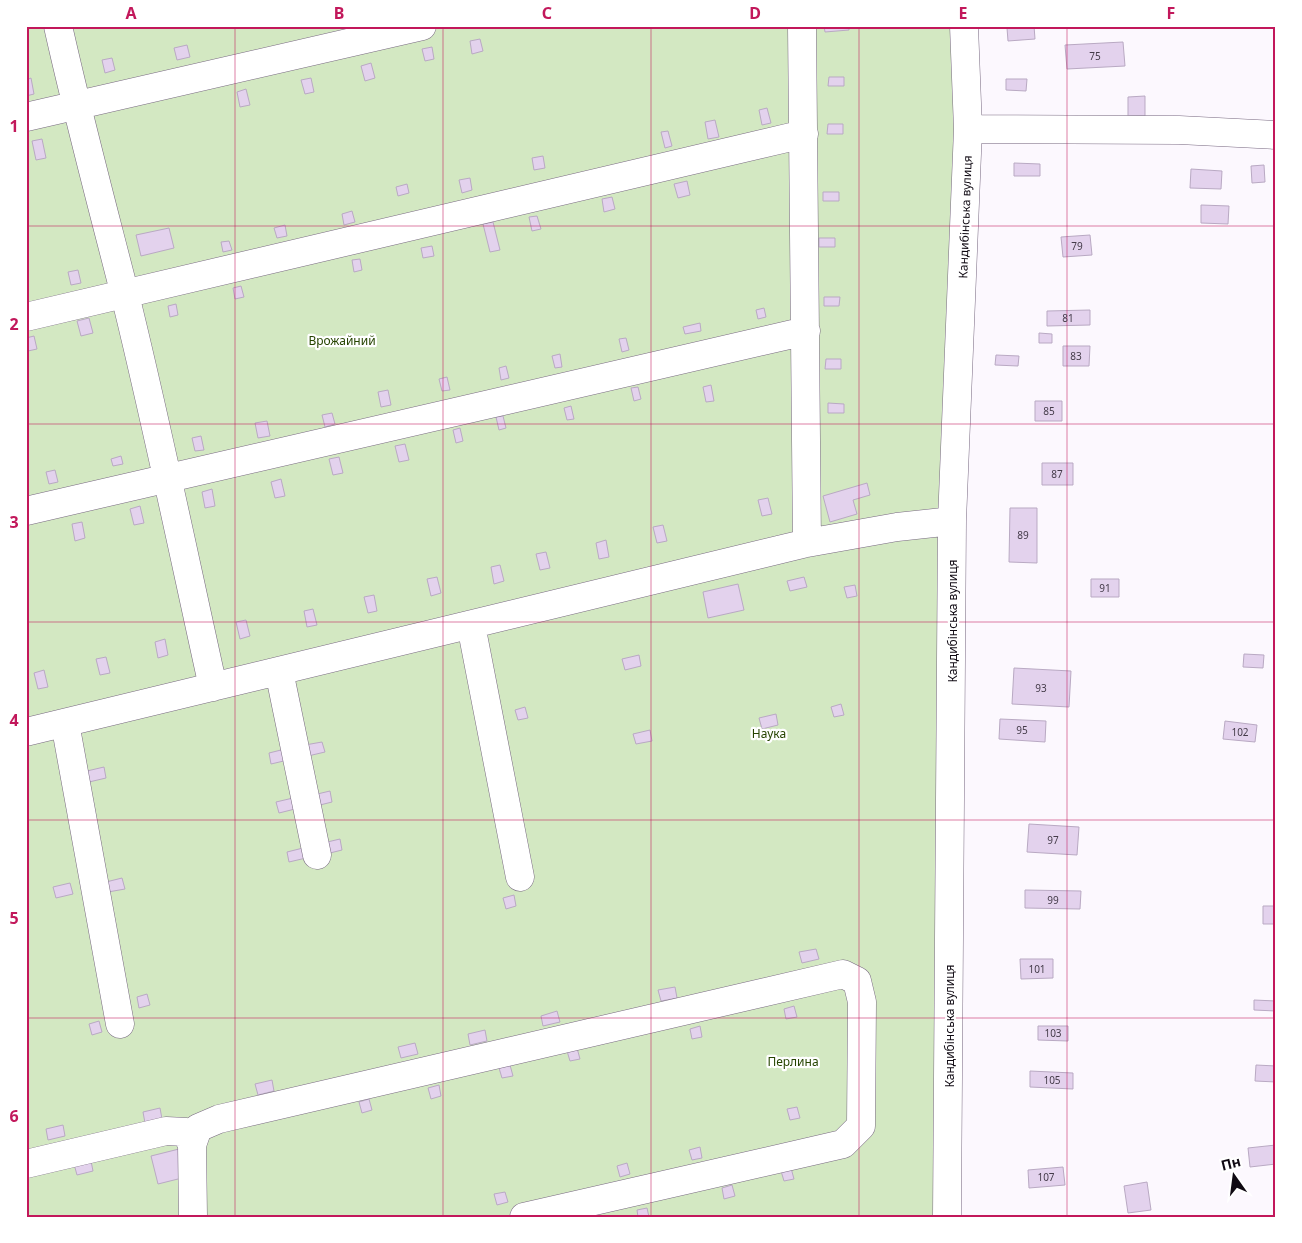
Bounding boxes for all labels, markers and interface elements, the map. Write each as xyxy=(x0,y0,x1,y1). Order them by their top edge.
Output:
text: A xyxy=(125,2,137,24)
text: B xyxy=(334,2,344,24)
text: C xyxy=(542,2,552,24)
text: D xyxy=(749,2,761,24)
text: E xyxy=(959,2,968,24)
text: F xyxy=(1167,2,1175,24)
house number: 75 xyxy=(1089,49,1101,63)
text: 1 xyxy=(9,115,19,137)
street label: Кандибінська вулиця xyxy=(954,155,976,279)
house number: 79 xyxy=(1071,239,1083,253)
house number: 81 xyxy=(1062,311,1074,325)
text: 2 xyxy=(9,313,19,335)
park label: Врожайний xyxy=(308,332,376,349)
house number: 83 xyxy=(1070,349,1082,363)
house number: 85 xyxy=(1043,404,1055,418)
house number: 87 xyxy=(1051,467,1063,481)
text: 3 xyxy=(9,511,19,533)
house number: 89 xyxy=(1017,528,1029,542)
street label: Кандибінська вулиця xyxy=(944,559,961,683)
house number: 91 xyxy=(1099,581,1111,595)
house number: 93 xyxy=(1035,681,1047,695)
text: 4 xyxy=(9,709,19,731)
house number: 95 xyxy=(1016,723,1028,737)
park label: Наука xyxy=(752,725,786,742)
house number: 102 xyxy=(1231,725,1249,739)
house number: 97 xyxy=(1047,833,1059,847)
house number: 99 xyxy=(1047,893,1059,907)
text: 5 xyxy=(9,907,19,929)
house number: 101 xyxy=(1028,962,1046,976)
street label: Кандибінська вулиця xyxy=(941,964,958,1088)
house number: 103 xyxy=(1044,1026,1062,1040)
park label: Перлина xyxy=(767,1053,819,1070)
house number: 105 xyxy=(1043,1073,1061,1087)
text: 6 xyxy=(9,1105,19,1127)
north arrow xyxy=(1210,1150,1260,1200)
text: Пн xyxy=(1219,1151,1243,1175)
house number: 107 xyxy=(1037,1170,1055,1184)

